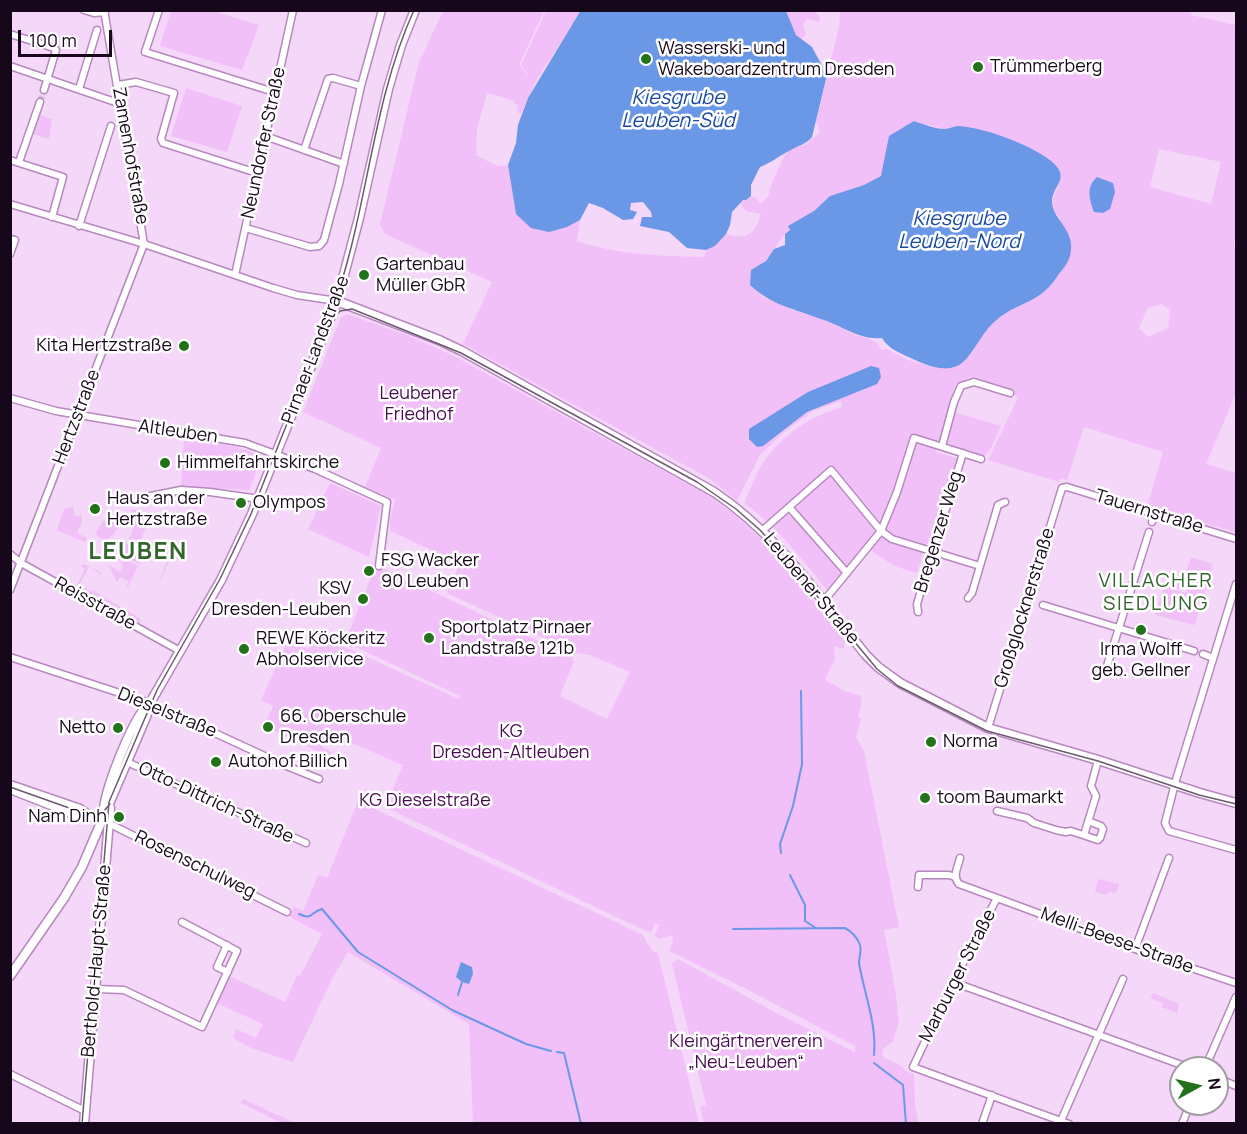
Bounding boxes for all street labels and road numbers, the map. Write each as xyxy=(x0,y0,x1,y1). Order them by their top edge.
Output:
street label: Neundorfer Straße xyxy=(237,65,291,221)
street label: Zamenhofstraße xyxy=(107,86,153,226)
street label: Pirnaer Landstraße xyxy=(278,273,354,427)
street label: Hertzstraße xyxy=(49,366,105,468)
street label: Altleuben xyxy=(137,416,219,448)
street label: Bregenzer Weg xyxy=(910,469,968,595)
street label: Tauernstraße xyxy=(1092,485,1206,539)
street label: Großglocknerstraße xyxy=(990,525,1060,691)
street label: Leubener Straße xyxy=(758,529,864,649)
street label: Reisstraße xyxy=(51,573,139,635)
street label: Dieselstraße xyxy=(114,683,220,743)
street label: Otto-Dittrich-Straße xyxy=(135,758,297,848)
street label: Rosenschulweg xyxy=(131,826,259,904)
street label: Berthold-Haupt-Straße xyxy=(78,864,116,1058)
street label: Melli-Beese-Straße xyxy=(1038,903,1196,979)
street label: Marburger Straße xyxy=(915,906,1001,1046)

